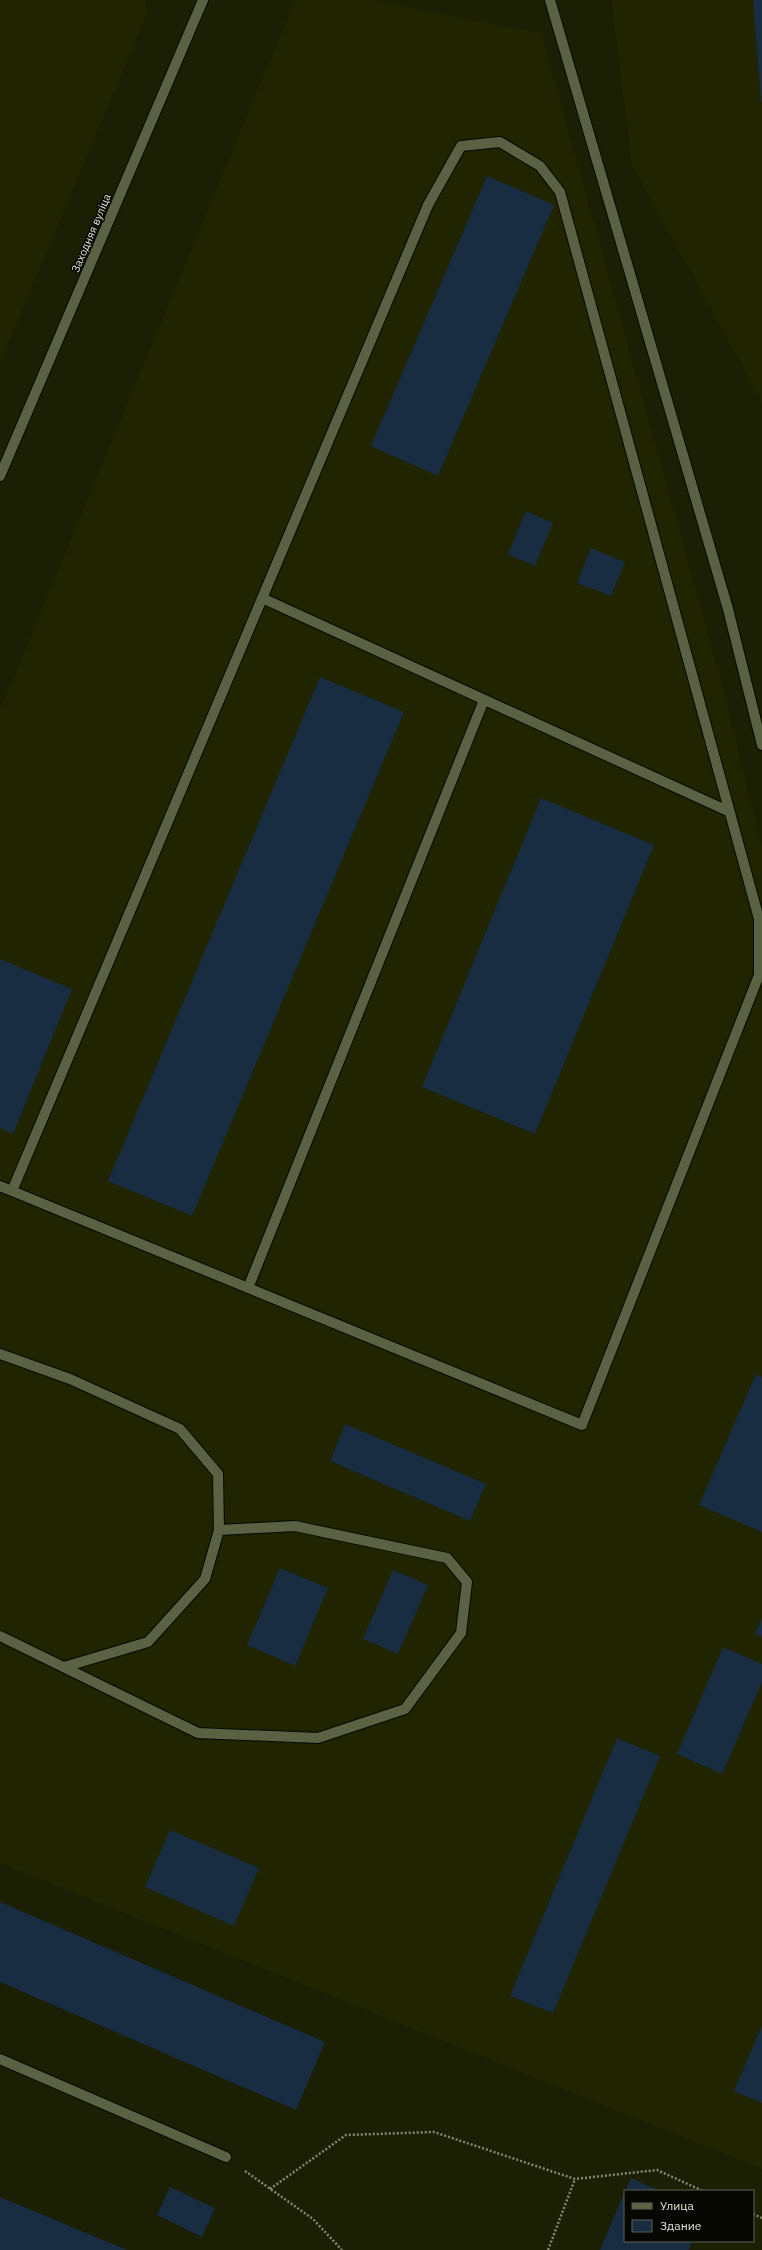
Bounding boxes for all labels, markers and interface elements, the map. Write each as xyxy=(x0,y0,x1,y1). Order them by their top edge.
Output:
street label: Заходняя вуліца xyxy=(68,191,114,275)
legend xyxy=(624,2190,754,2242)
text: Улица xyxy=(660,2198,694,2213)
text: Здание xyxy=(660,2218,702,2233)

